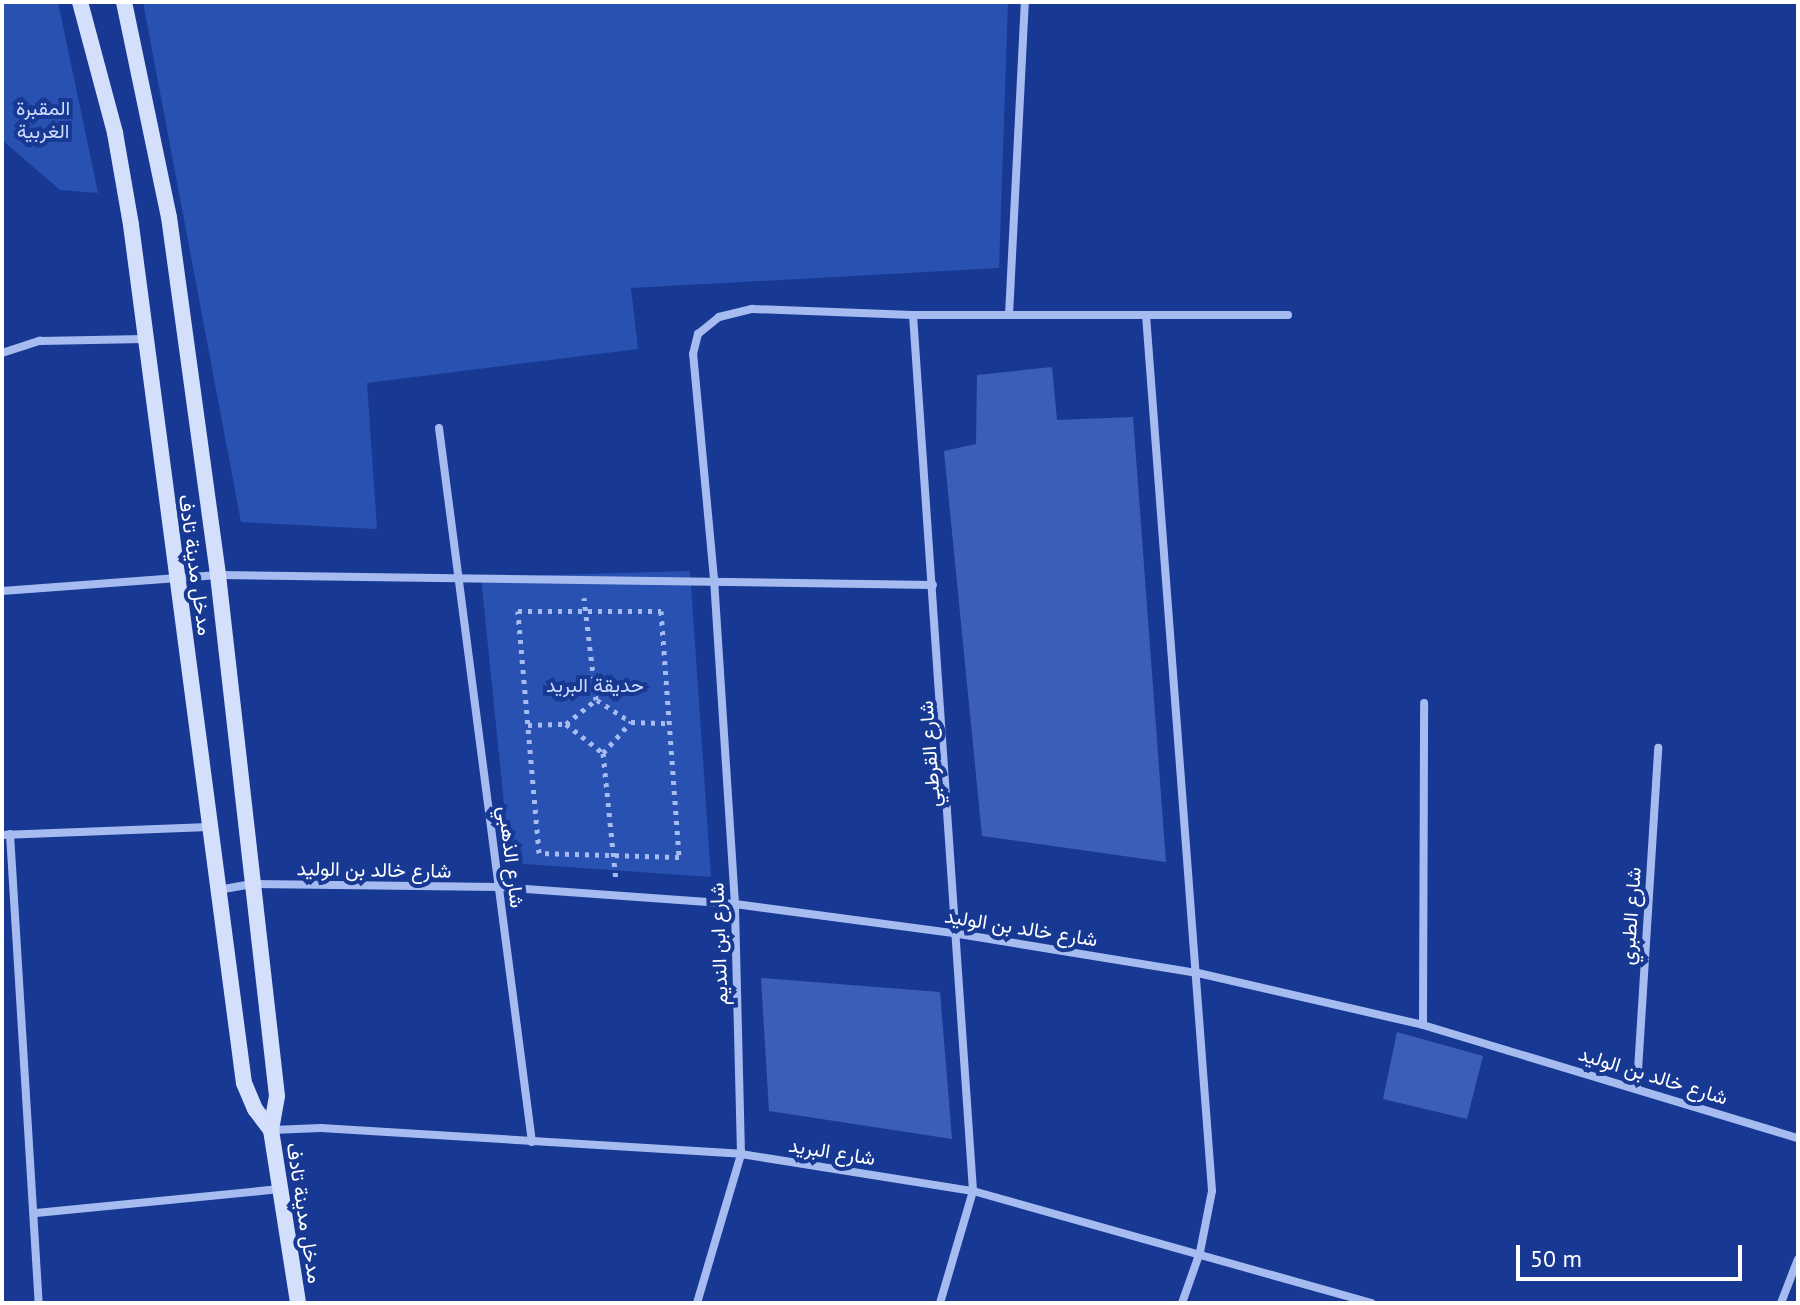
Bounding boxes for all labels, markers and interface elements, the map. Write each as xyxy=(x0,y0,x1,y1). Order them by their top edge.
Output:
park label: المقبرة الغربية xyxy=(16,97,70,144)
street label: مدخل مدينة تادف xyxy=(173,493,217,637)
park label: حديقة البريد xyxy=(546,673,644,697)
street label: شارع القرطبي xyxy=(914,700,946,808)
street label: شارع الذهبي xyxy=(493,805,529,909)
street label: شارع خالد بن الوليد xyxy=(297,857,451,883)
street label: شارع الطبري xyxy=(1616,866,1646,966)
street label: شارع ابن النديم xyxy=(705,882,733,1006)
street label: شارع خالد بن الوليد xyxy=(943,904,1099,952)
street label: شارع خالد بن الوليد xyxy=(1576,1042,1730,1110)
street label: شارع البريد xyxy=(787,1133,877,1171)
street label: مدخل مدينة تادف xyxy=(281,1141,327,1285)
scale bar xyxy=(1520,1229,1746,1279)
text: 50 m xyxy=(1530,1243,1582,1274)

